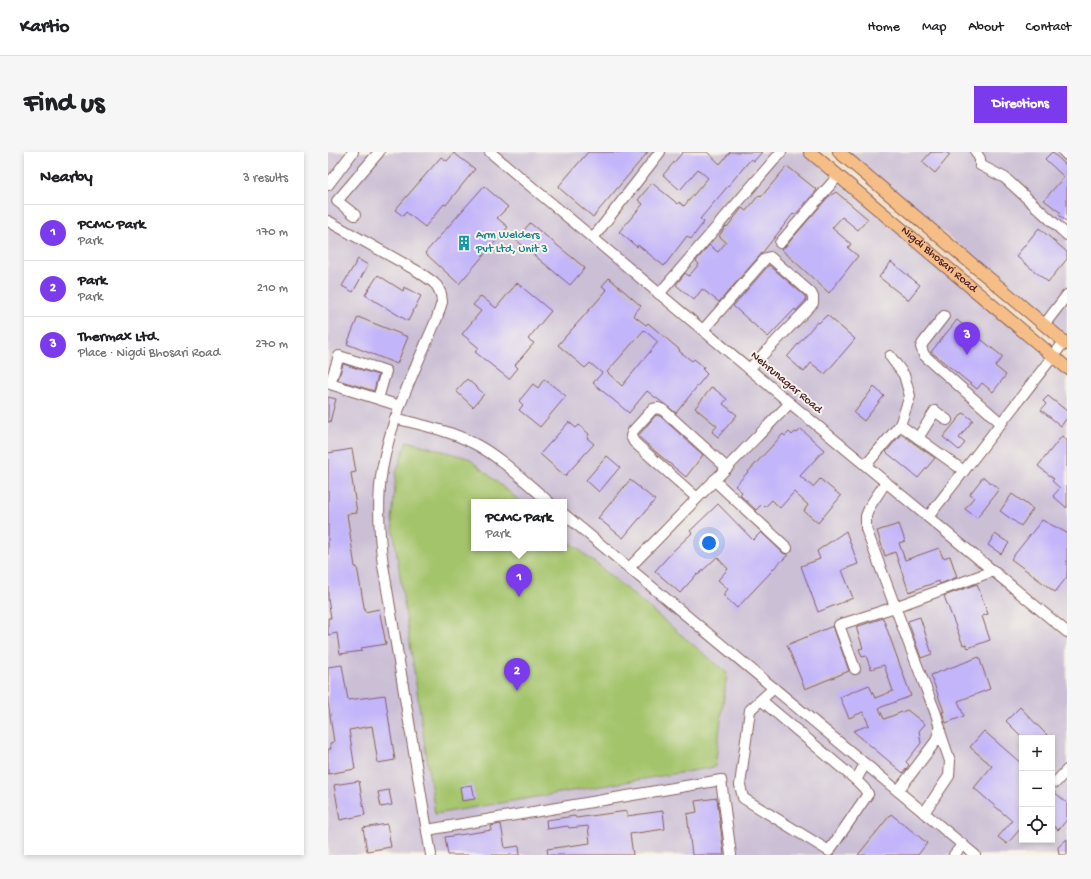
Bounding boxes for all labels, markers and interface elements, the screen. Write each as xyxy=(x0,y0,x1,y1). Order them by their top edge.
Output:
text: Kartio xyxy=(20,16,69,39)
text: Home xyxy=(868,19,900,36)
text: Map xyxy=(922,19,946,36)
text: About xyxy=(968,19,1004,36)
text: Contact xyxy=(1026,19,1071,36)
button: Directions xyxy=(974,86,1067,123)
text: Find us xyxy=(24,88,104,121)
text: Nearby xyxy=(40,168,93,188)
text: 3 results xyxy=(243,171,288,186)
text: PCMC Park xyxy=(78,216,145,234)
street label: Nigdi Bhosari Road xyxy=(898,224,980,297)
text: 1 xyxy=(50,225,56,240)
text: 170 m xyxy=(256,225,288,240)
place label: Arm Welders Pvt Ltd, Unit 3 xyxy=(475,229,548,257)
text: Park xyxy=(78,234,103,249)
building icon: Arm Welders Pvt Ltd, Unit 3 xyxy=(455,234,473,252)
text: Park xyxy=(78,272,107,290)
text: 2 xyxy=(50,281,56,296)
text: 210 m xyxy=(257,281,288,296)
text: Park xyxy=(78,290,103,305)
pin: 3 xyxy=(954,322,980,355)
text: Thermax Ltd. xyxy=(78,328,160,346)
text: 3 xyxy=(50,337,56,352)
text: 270 m xyxy=(255,337,288,352)
text: Place · Nigdi Bhosari Road xyxy=(78,346,220,361)
street label: Nehrunagar Road xyxy=(747,349,826,418)
popup xyxy=(471,499,567,551)
text: PCMC Park xyxy=(485,509,553,527)
text: Park xyxy=(485,527,510,542)
your location xyxy=(699,533,719,553)
pin: 1 xyxy=(506,564,532,597)
pin: 2 xyxy=(504,658,530,691)
map controls xyxy=(1019,735,1055,843)
button: + xyxy=(1019,735,1055,771)
button: − xyxy=(1019,771,1055,807)
button: locate xyxy=(1019,807,1055,843)

